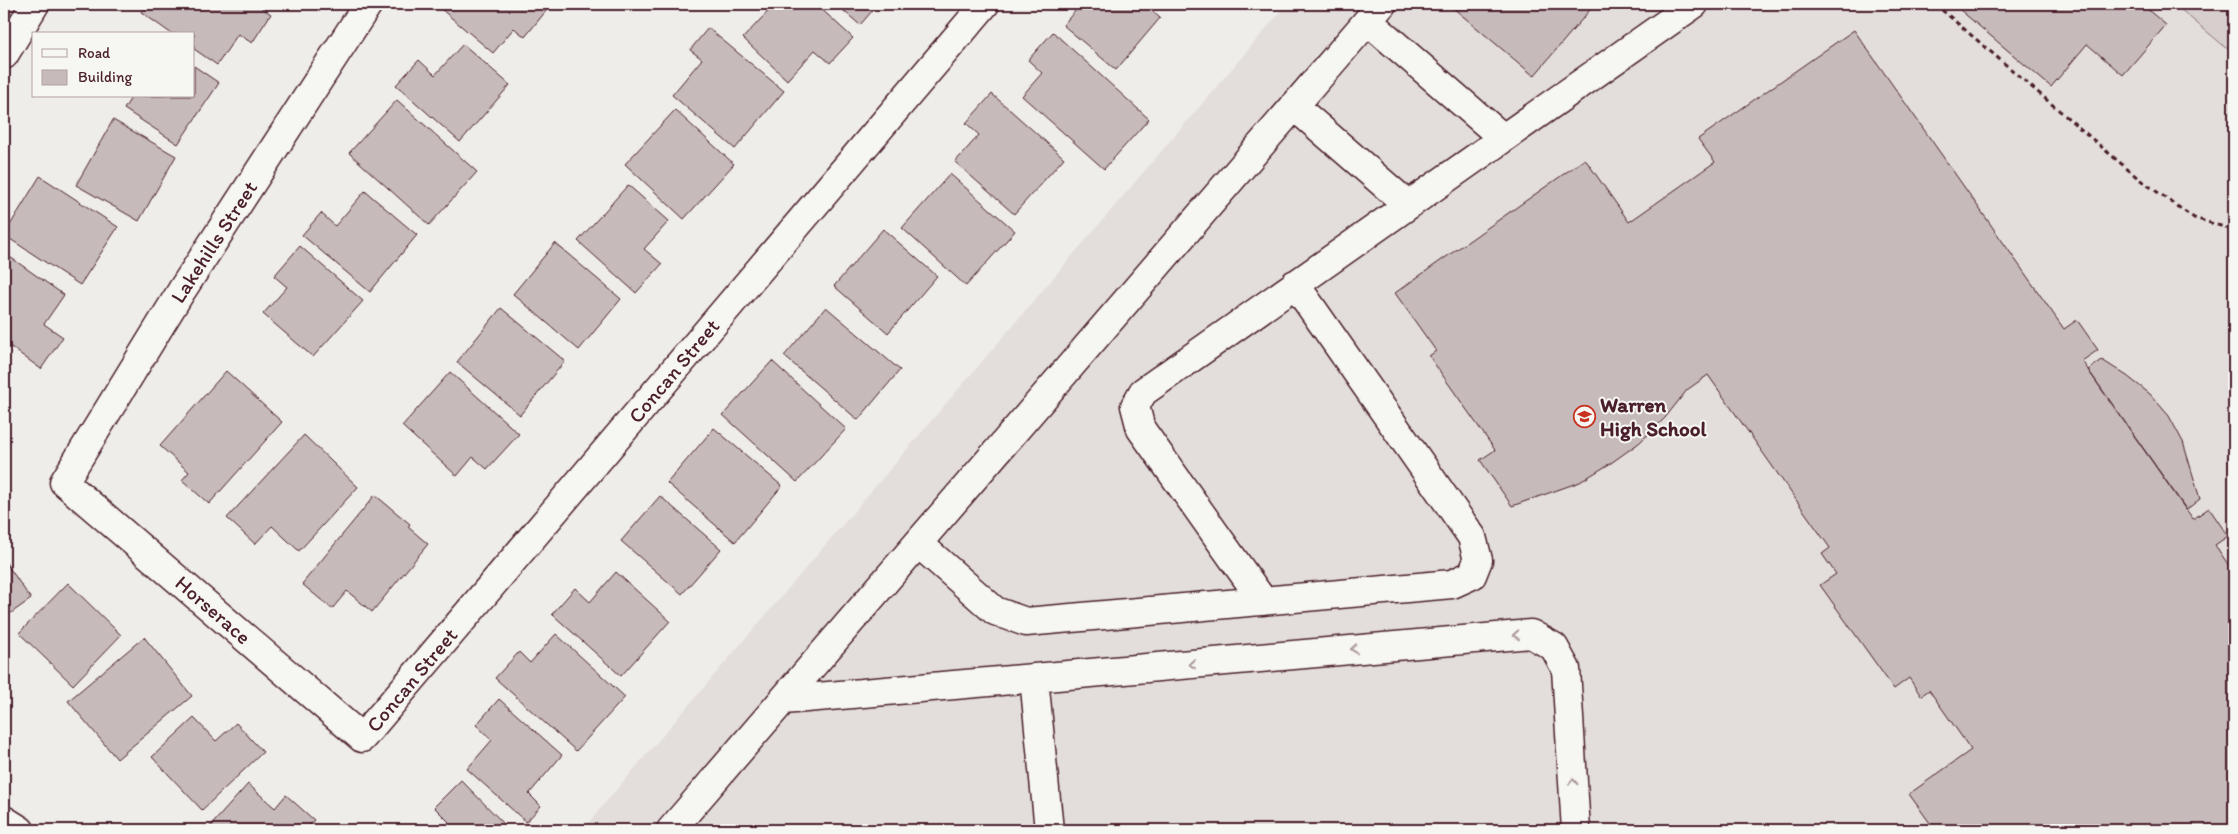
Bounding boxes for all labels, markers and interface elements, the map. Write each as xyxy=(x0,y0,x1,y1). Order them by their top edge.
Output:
legend xyxy=(32,32,195,98)
text: Road xyxy=(78,44,111,62)
text: Building xyxy=(78,68,132,86)
street label: Lakehills Street xyxy=(165,176,262,307)
street label: Concan Street xyxy=(623,313,724,428)
place label: Warren High School xyxy=(1600,392,1708,442)
school or university icon: Warren High School xyxy=(1572,405,1596,429)
street label: Horserace xyxy=(170,570,256,649)
street label: Concan Street xyxy=(361,622,462,737)
one-way arrow xyxy=(1511,629,1519,640)
one-way arrow xyxy=(1349,643,1357,654)
one-way arrow xyxy=(1188,658,1196,669)
one-way arrow xyxy=(1567,777,1578,785)

